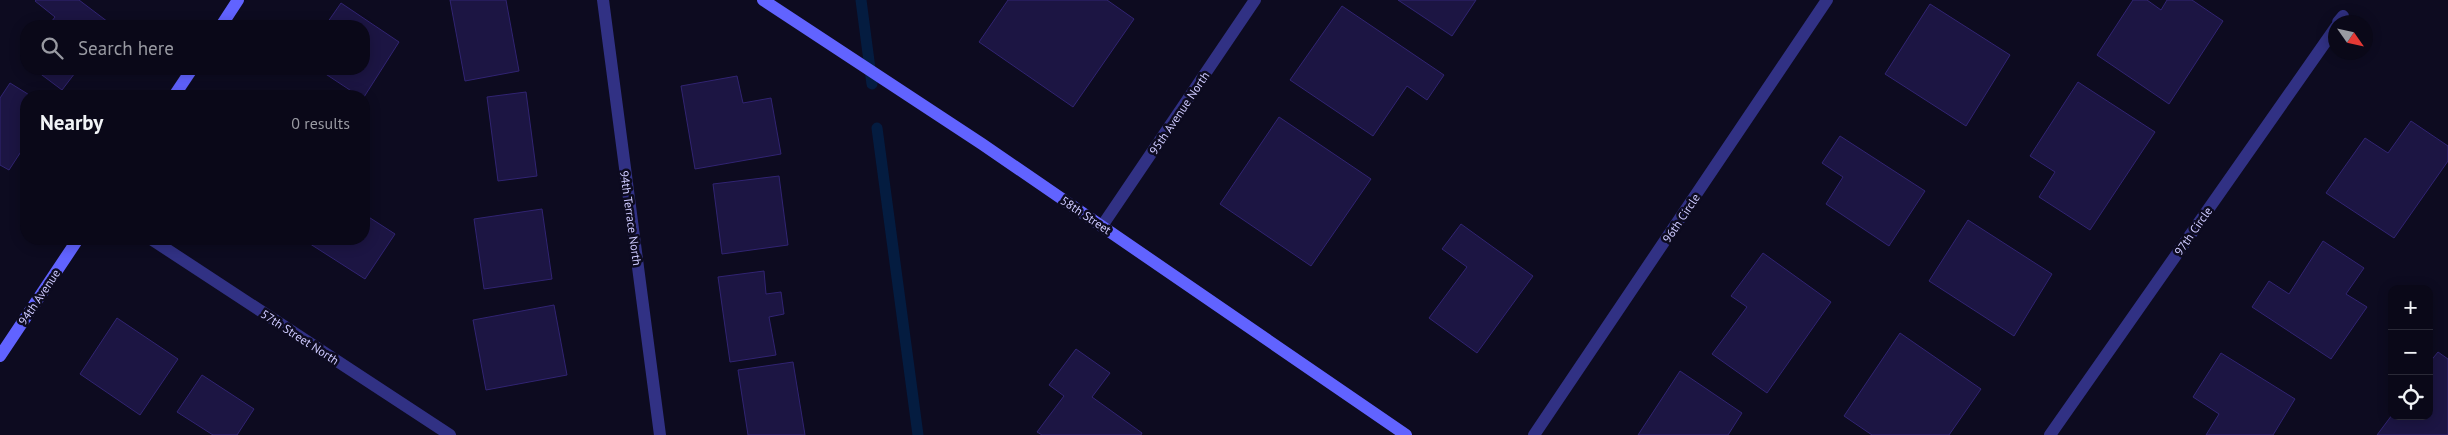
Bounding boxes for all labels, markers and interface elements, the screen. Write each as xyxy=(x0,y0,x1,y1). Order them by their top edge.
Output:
north arrow xyxy=(2328,15,2373,60)
search box xyxy=(20,20,370,75)
icon: search xyxy=(38,34,66,62)
text: Search here xyxy=(78,36,174,60)
street label: 95th Avenue North xyxy=(1146,69,1212,157)
text: Nearby xyxy=(40,109,103,136)
text: 0 results xyxy=(291,113,350,133)
street label: 94th Terrace North xyxy=(617,169,645,267)
street label: 96th Circle xyxy=(1659,191,1703,245)
street label: 58th Street xyxy=(1058,193,1114,237)
street label: 97th Circle xyxy=(2171,204,2215,258)
street label: 94th Avenue xyxy=(15,266,63,328)
map controls xyxy=(2388,285,2433,420)
button: + xyxy=(2388,285,2433,330)
street label: 57th Street North xyxy=(258,306,342,368)
button: − xyxy=(2388,330,2433,375)
button: locate xyxy=(2388,375,2433,420)

